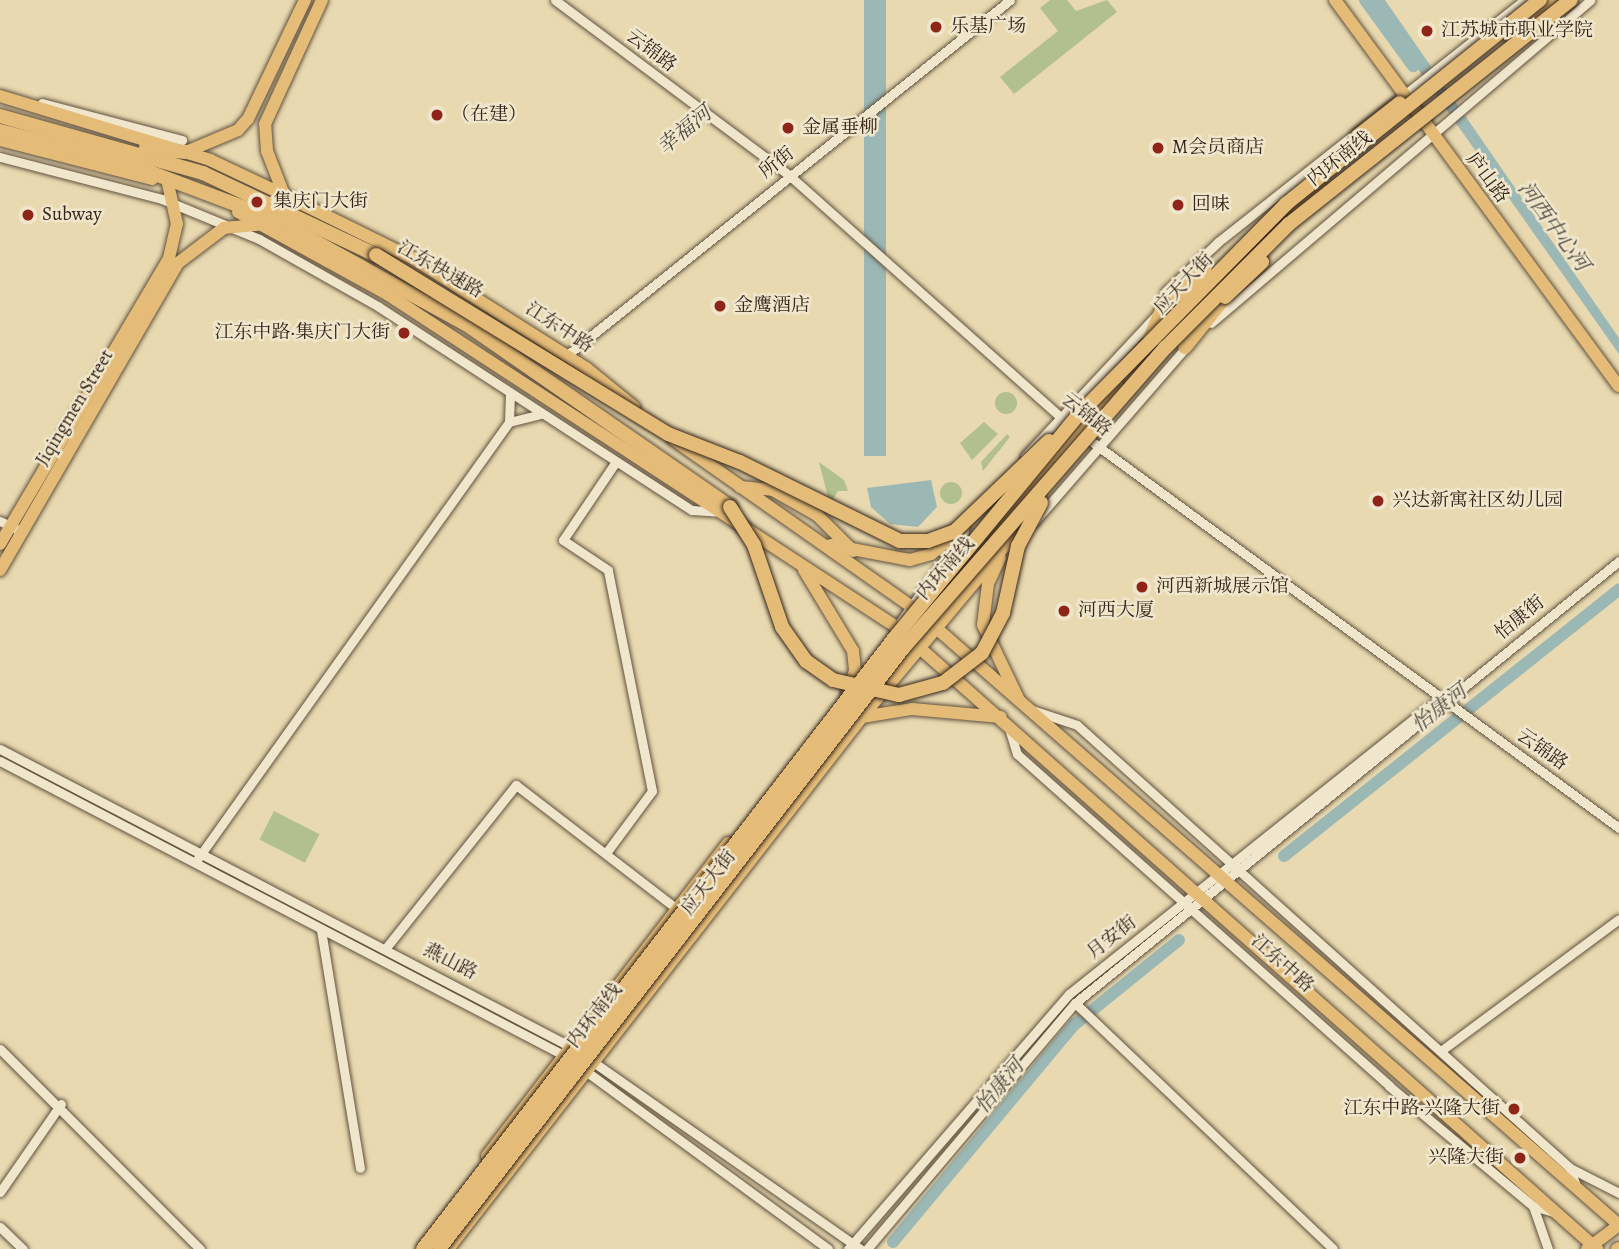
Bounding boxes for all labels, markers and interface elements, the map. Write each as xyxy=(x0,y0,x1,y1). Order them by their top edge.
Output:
place label: 乐基广场 xyxy=(950,16,1026,38)
marker: 乐基广场 xyxy=(928,19,944,35)
place label: 江苏城市职业学院 xyxy=(1441,20,1593,42)
marker: 江苏城市职业学院 xyxy=(1419,23,1435,39)
street label: 云锦路 xyxy=(621,25,681,77)
water label: 幸福河 xyxy=(652,100,716,160)
place label: （在建） xyxy=(451,104,527,126)
marker: （在建） xyxy=(429,107,445,123)
place label: 金属垂柳 xyxy=(802,117,878,139)
marker: 金属垂柳 xyxy=(780,120,796,136)
street label: 内环南线 xyxy=(1303,127,1377,191)
place label: M会员商店 xyxy=(1172,137,1264,159)
marker: M会员商店 xyxy=(1150,140,1166,156)
street label: 所街 xyxy=(755,142,799,184)
street label: 庐山路 xyxy=(1461,148,1513,208)
water label: 河西中心河 xyxy=(1513,176,1595,276)
place label: 集庆门大街 xyxy=(273,191,368,213)
marker: 集庆门大街 xyxy=(247,192,267,212)
place label: 回味 xyxy=(1192,194,1230,216)
marker: 回味 xyxy=(1170,197,1186,213)
place label: Subway xyxy=(42,204,102,226)
marker: Subway xyxy=(20,207,36,223)
street label: 江东快速路 xyxy=(393,236,487,304)
street label: 应天大街 xyxy=(1149,249,1219,319)
place label: 金鹰酒店 xyxy=(734,295,810,317)
street label: 江东中路 xyxy=(521,298,597,358)
marker: 金鹰酒店 xyxy=(712,298,728,314)
place label: 江东中路·集庆门大街 xyxy=(214,322,390,344)
marker: 江东中路·集庆门大街 xyxy=(396,325,412,341)
street label: Jiqingmen Street xyxy=(31,346,119,470)
street label: 云锦路 xyxy=(1057,388,1115,442)
place label: 兴达新寓社区幼儿园 xyxy=(1392,490,1563,512)
marker: 兴达新寓社区幼儿园 xyxy=(1370,493,1386,509)
street label: 内环南线 xyxy=(912,533,980,605)
place label: 河西新城展示馆 xyxy=(1156,576,1289,598)
marker: 河西新城展示馆 xyxy=(1134,579,1150,595)
street label: 怡康街 xyxy=(1491,591,1549,645)
place label: 河西大厦 xyxy=(1078,600,1154,622)
marker: 河西大厦 xyxy=(1056,603,1072,619)
water label: 怡康河 xyxy=(1406,679,1472,737)
street label: 云锦路 xyxy=(1512,724,1572,776)
street label: 应天大街 xyxy=(677,846,741,920)
street label: 月安街 xyxy=(1083,911,1141,965)
street label: 江东中路 xyxy=(1246,930,1318,998)
street label: 燕山路 xyxy=(419,939,481,985)
street label: 内环南线 xyxy=(563,979,627,1053)
water label: 怡康河 xyxy=(969,1054,1029,1118)
place label: 江东中路·兴隆大街 xyxy=(1343,1098,1500,1120)
marker: 江东中路·兴隆大街 xyxy=(1506,1101,1522,1117)
place label: 兴隆大街 xyxy=(1428,1147,1504,1169)
marker: 兴隆大街 xyxy=(1510,1148,1530,1168)

